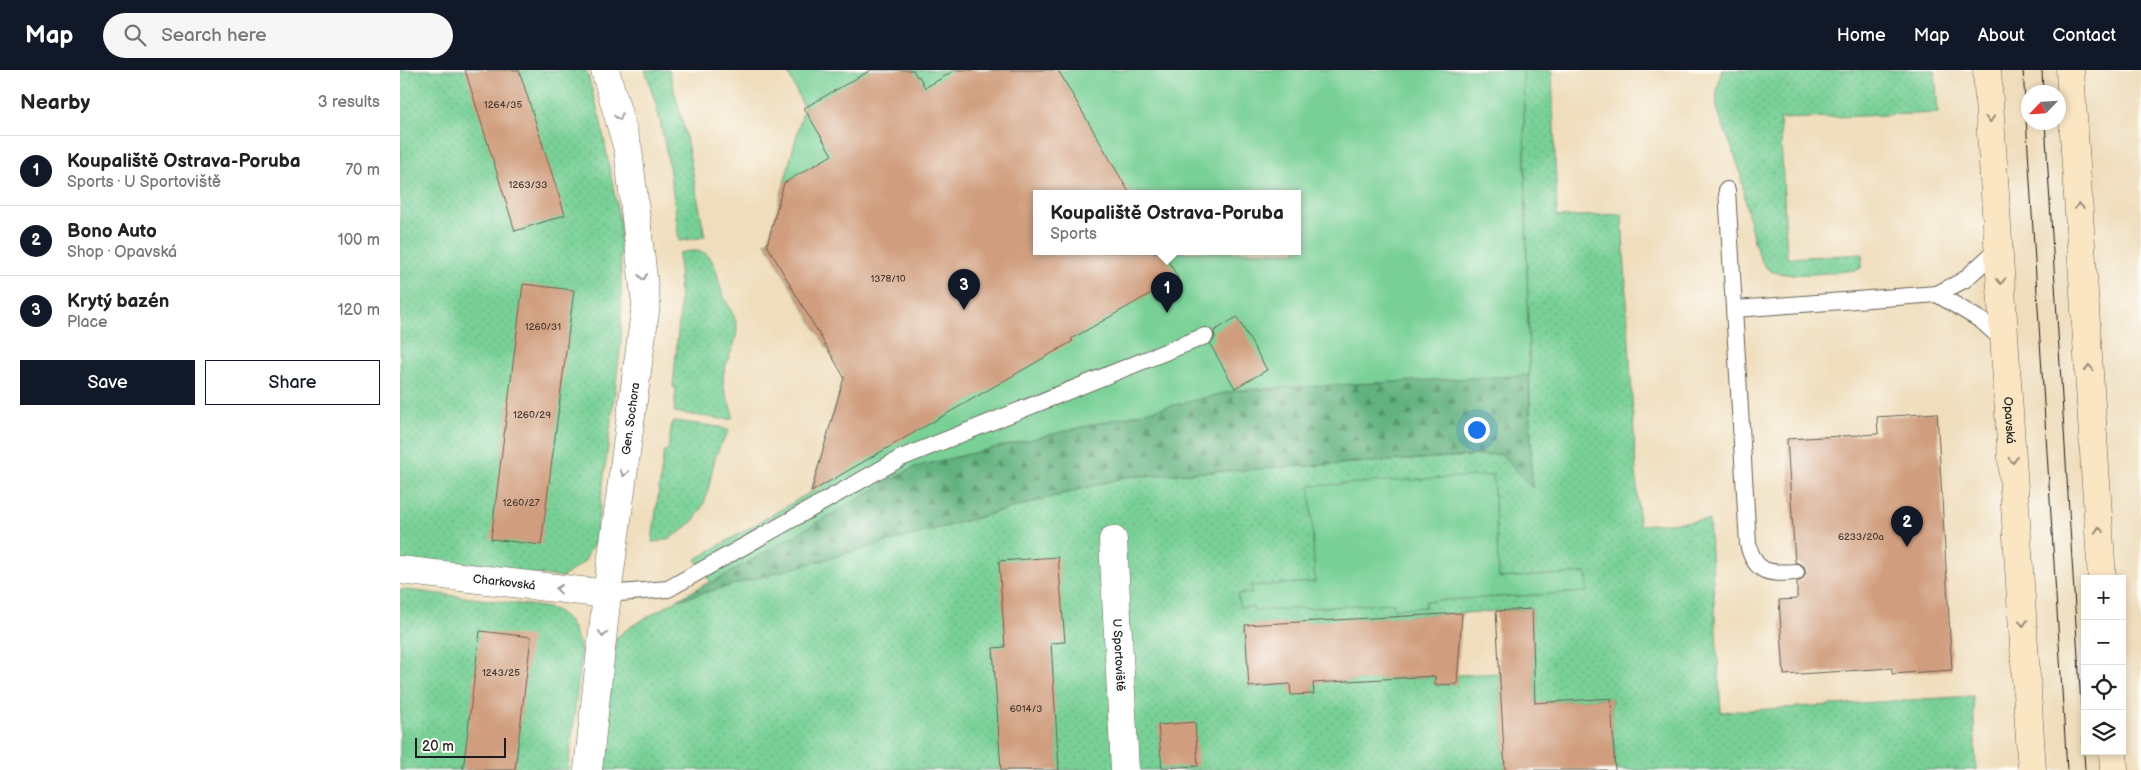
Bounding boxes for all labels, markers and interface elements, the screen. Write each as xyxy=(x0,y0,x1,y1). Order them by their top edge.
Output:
search box xyxy=(103,13,453,58)
text: Map xyxy=(25,21,73,50)
icon: search xyxy=(121,21,149,49)
text: Search here xyxy=(161,24,267,47)
text: Home xyxy=(1837,25,1886,46)
text: Map xyxy=(1914,25,1950,46)
text: About xyxy=(1978,25,2025,46)
text: Contact xyxy=(2053,25,2116,46)
north arrow xyxy=(2021,85,2066,130)
text: Nearby xyxy=(20,90,90,115)
text: 3 results xyxy=(318,93,380,112)
house number: 1264/35 xyxy=(484,99,522,111)
one-way arrow xyxy=(613,112,623,120)
one-way arrow xyxy=(1984,115,1995,123)
text: Koupaliště Ostrava-Poruba xyxy=(67,150,301,173)
text: 1 xyxy=(33,161,39,180)
text: 70 m xyxy=(345,161,380,180)
text: Sports · U Sportoviště xyxy=(67,173,221,192)
house number: 1263/33 xyxy=(509,179,547,191)
popup xyxy=(1033,190,1301,255)
one-way arrow xyxy=(2073,201,2084,209)
text: Koupaliště Ostrava-Poruba xyxy=(1050,202,1284,225)
text: Bono Auto xyxy=(67,220,157,243)
text: Sports xyxy=(1050,225,1097,244)
text: 2 xyxy=(31,231,41,250)
text: 100 m xyxy=(337,231,380,250)
text: Shop · Opavská xyxy=(67,243,177,262)
pin: 3 xyxy=(948,269,980,310)
pin: 1 xyxy=(1151,272,1183,313)
one-way arrow xyxy=(637,273,648,281)
house number: 1378/10 xyxy=(870,273,906,285)
one-way arrow xyxy=(1995,277,2006,285)
text: Krytý bazén xyxy=(67,290,169,313)
text: 3 xyxy=(31,301,41,320)
text: 120 m xyxy=(337,301,380,320)
text: Place xyxy=(67,313,108,332)
house number: 1260/31 xyxy=(525,321,561,333)
button: Save xyxy=(20,360,195,405)
button: Share xyxy=(205,360,380,405)
one-way arrow xyxy=(2084,364,2095,372)
street label: Gen. Sochora xyxy=(618,381,643,456)
street label: Opavská xyxy=(2001,396,2019,444)
house number: 1260/29 xyxy=(513,409,551,421)
your location xyxy=(1464,417,1490,443)
one-way arrow xyxy=(2007,457,2018,465)
one-way arrow xyxy=(619,469,630,477)
house number: 1260/27 xyxy=(502,497,540,509)
pin: 2 xyxy=(1891,506,1923,547)
one-way arrow xyxy=(2094,526,2105,534)
house number: 6233/20a xyxy=(1838,531,1884,543)
street label: Charkovská xyxy=(472,571,537,593)
map controls xyxy=(2081,575,2126,755)
button: + xyxy=(2081,575,2126,620)
one-way arrow xyxy=(555,584,563,595)
street label: U Sportoviště xyxy=(1110,618,1128,692)
one-way arrow xyxy=(2017,619,2028,627)
button: − xyxy=(2081,620,2126,665)
one-way arrow xyxy=(598,630,609,638)
button: locate xyxy=(2081,665,2126,710)
house number: 1243/25 xyxy=(482,667,520,679)
house number: 6014/3 xyxy=(1010,703,1042,715)
button: layers xyxy=(2081,710,2126,755)
scale bar xyxy=(415,735,506,758)
text: 20 m xyxy=(422,738,454,755)

